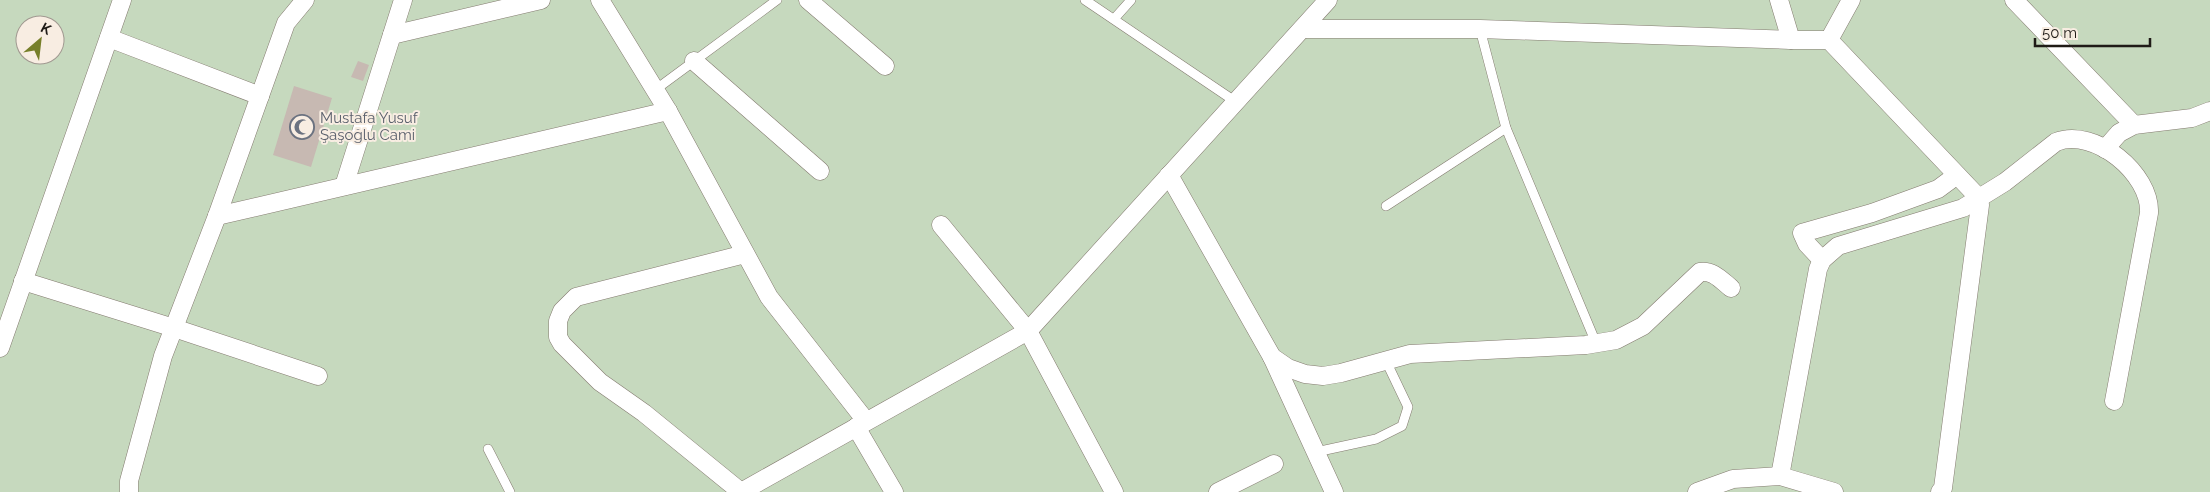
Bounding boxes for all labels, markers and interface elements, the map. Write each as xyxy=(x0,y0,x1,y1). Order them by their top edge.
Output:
north arrow xyxy=(15,15,65,65)
scale bar xyxy=(2035,15,2150,47)
text: K xyxy=(38,19,55,38)
text: 50 m xyxy=(2042,24,2077,42)
place label: Mustafa Yusuf Şaşoğlu Cami xyxy=(320,109,419,144)
mosque icon: Mustafa Yusuf Şaşoğlu Cami xyxy=(289,114,315,140)

